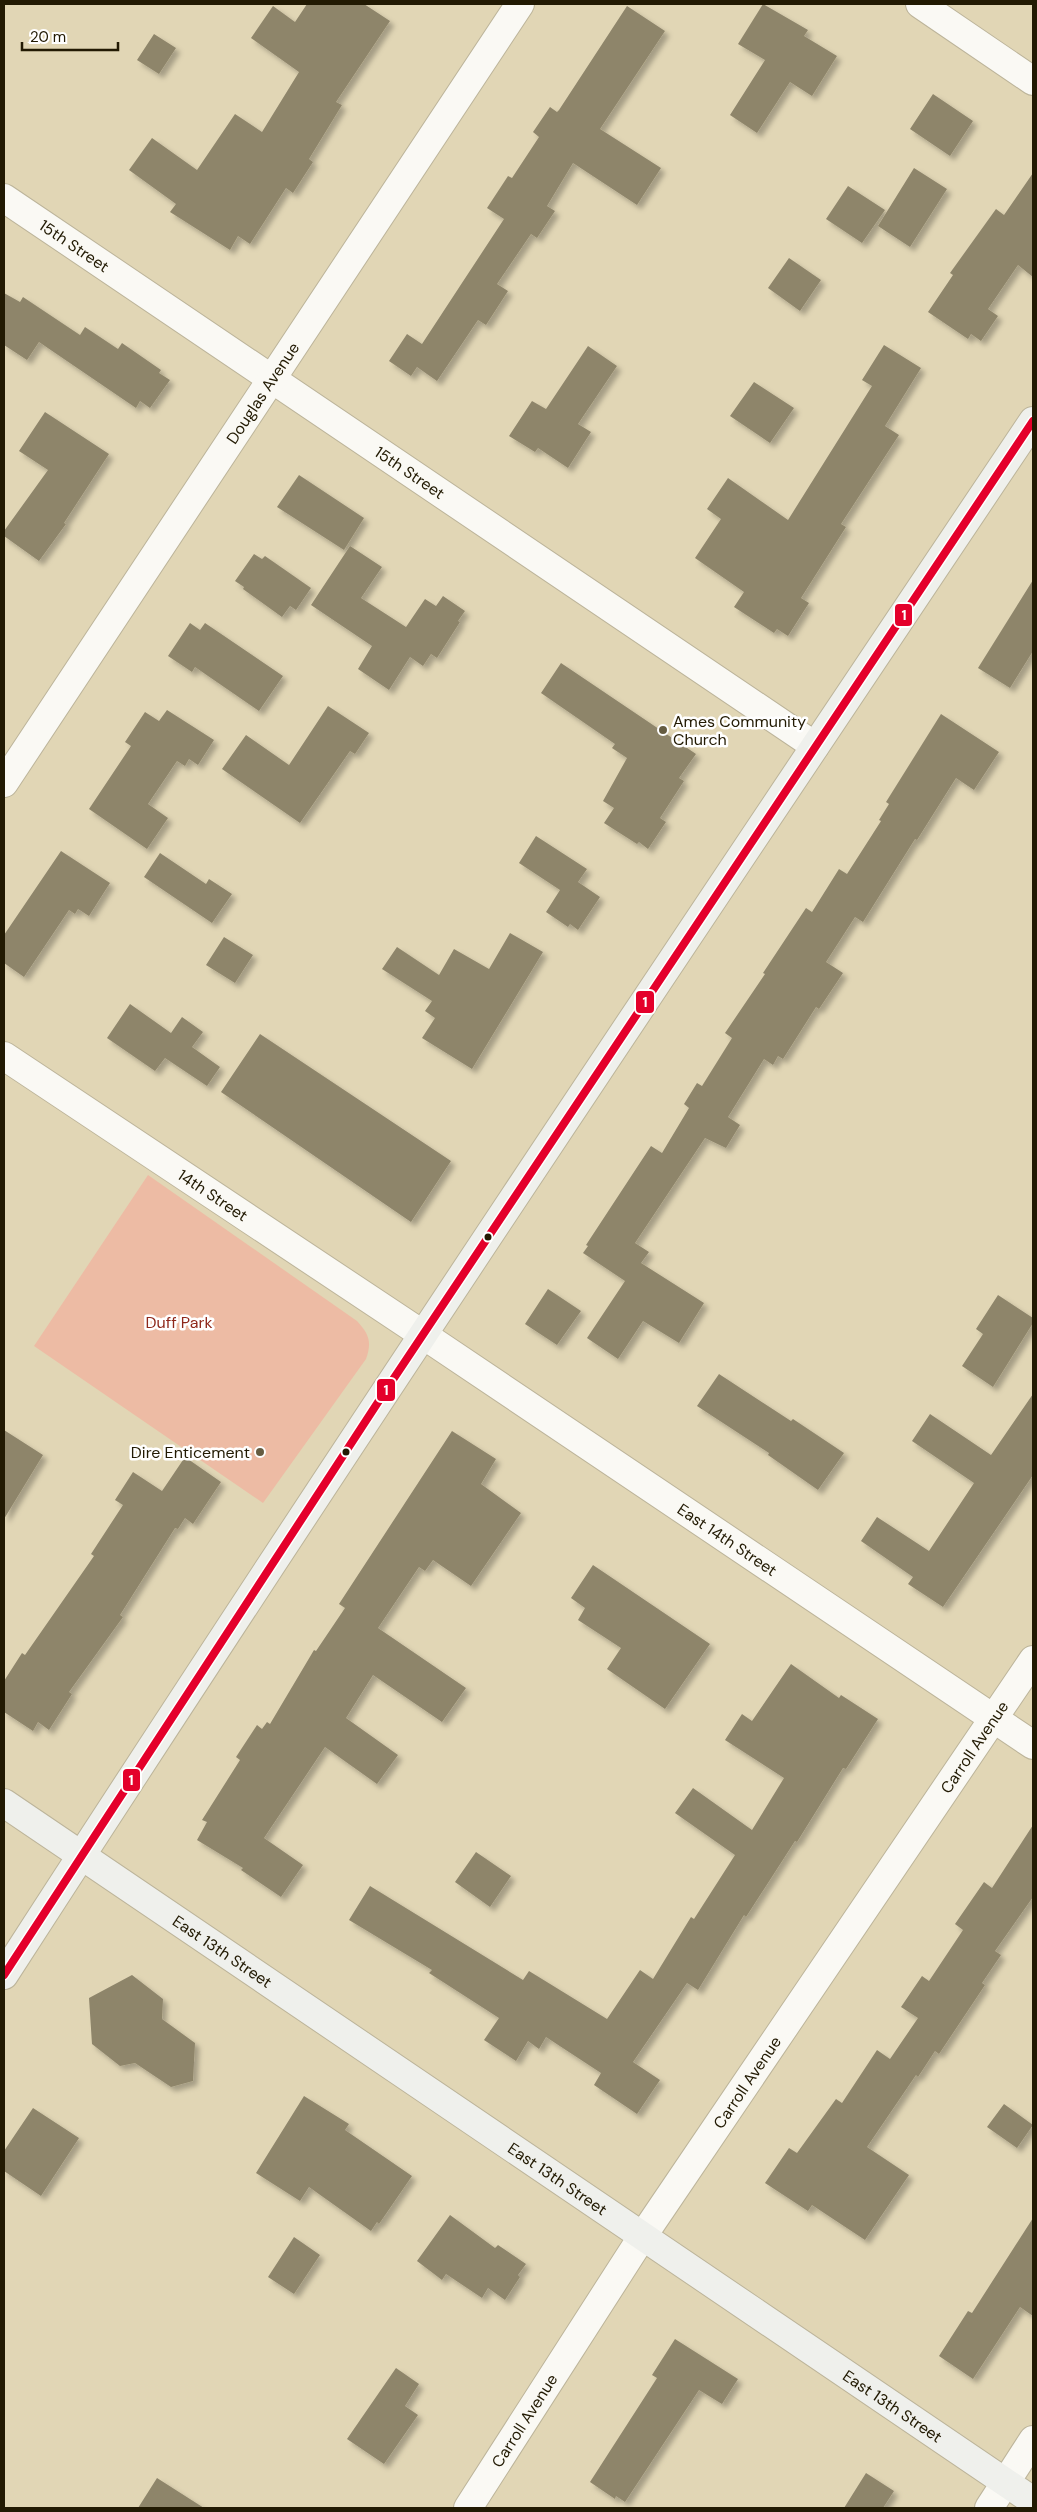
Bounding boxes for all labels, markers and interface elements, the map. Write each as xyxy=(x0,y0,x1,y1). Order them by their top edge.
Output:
scale bar xyxy=(22,20,119,52)
text: 20 m xyxy=(30,27,66,47)
street label: 15th Street xyxy=(35,215,113,277)
street label: Douglas Avenue xyxy=(221,338,304,448)
street label: 15th Street xyxy=(371,441,449,503)
line badge: 1 xyxy=(894,603,913,627)
text: 1 xyxy=(901,606,907,624)
place label: Ames Community Church xyxy=(673,711,806,750)
marker: Ames Community Church xyxy=(657,724,669,736)
line badge: 1 xyxy=(635,990,655,1014)
text: 1 xyxy=(642,993,648,1011)
street label: 14th Street xyxy=(174,1164,252,1226)
unlabelled marker xyxy=(483,1232,493,1242)
park label: Duff Park xyxy=(146,1312,212,1333)
line badge: 1 xyxy=(376,1378,396,1402)
text: 1 xyxy=(383,1381,389,1399)
place label: Dire Enticement xyxy=(131,1442,250,1463)
marker: Dire Enticement xyxy=(254,1446,266,1458)
unlabelled marker xyxy=(341,1447,351,1457)
street label: East 14th Street xyxy=(673,1498,781,1580)
street label: Carroll Avenue xyxy=(935,1697,1013,1797)
line badge: 1 xyxy=(122,1768,141,1792)
text: 1 xyxy=(128,1771,134,1789)
street label: East 13th Street xyxy=(169,1910,276,1992)
street label: Carroll Avenue xyxy=(708,2032,786,2132)
street label: East 13th Street xyxy=(504,2137,611,2220)
street label: East 13th Street xyxy=(839,2365,947,2447)
street label: Carroll Avenue xyxy=(486,2370,562,2471)

